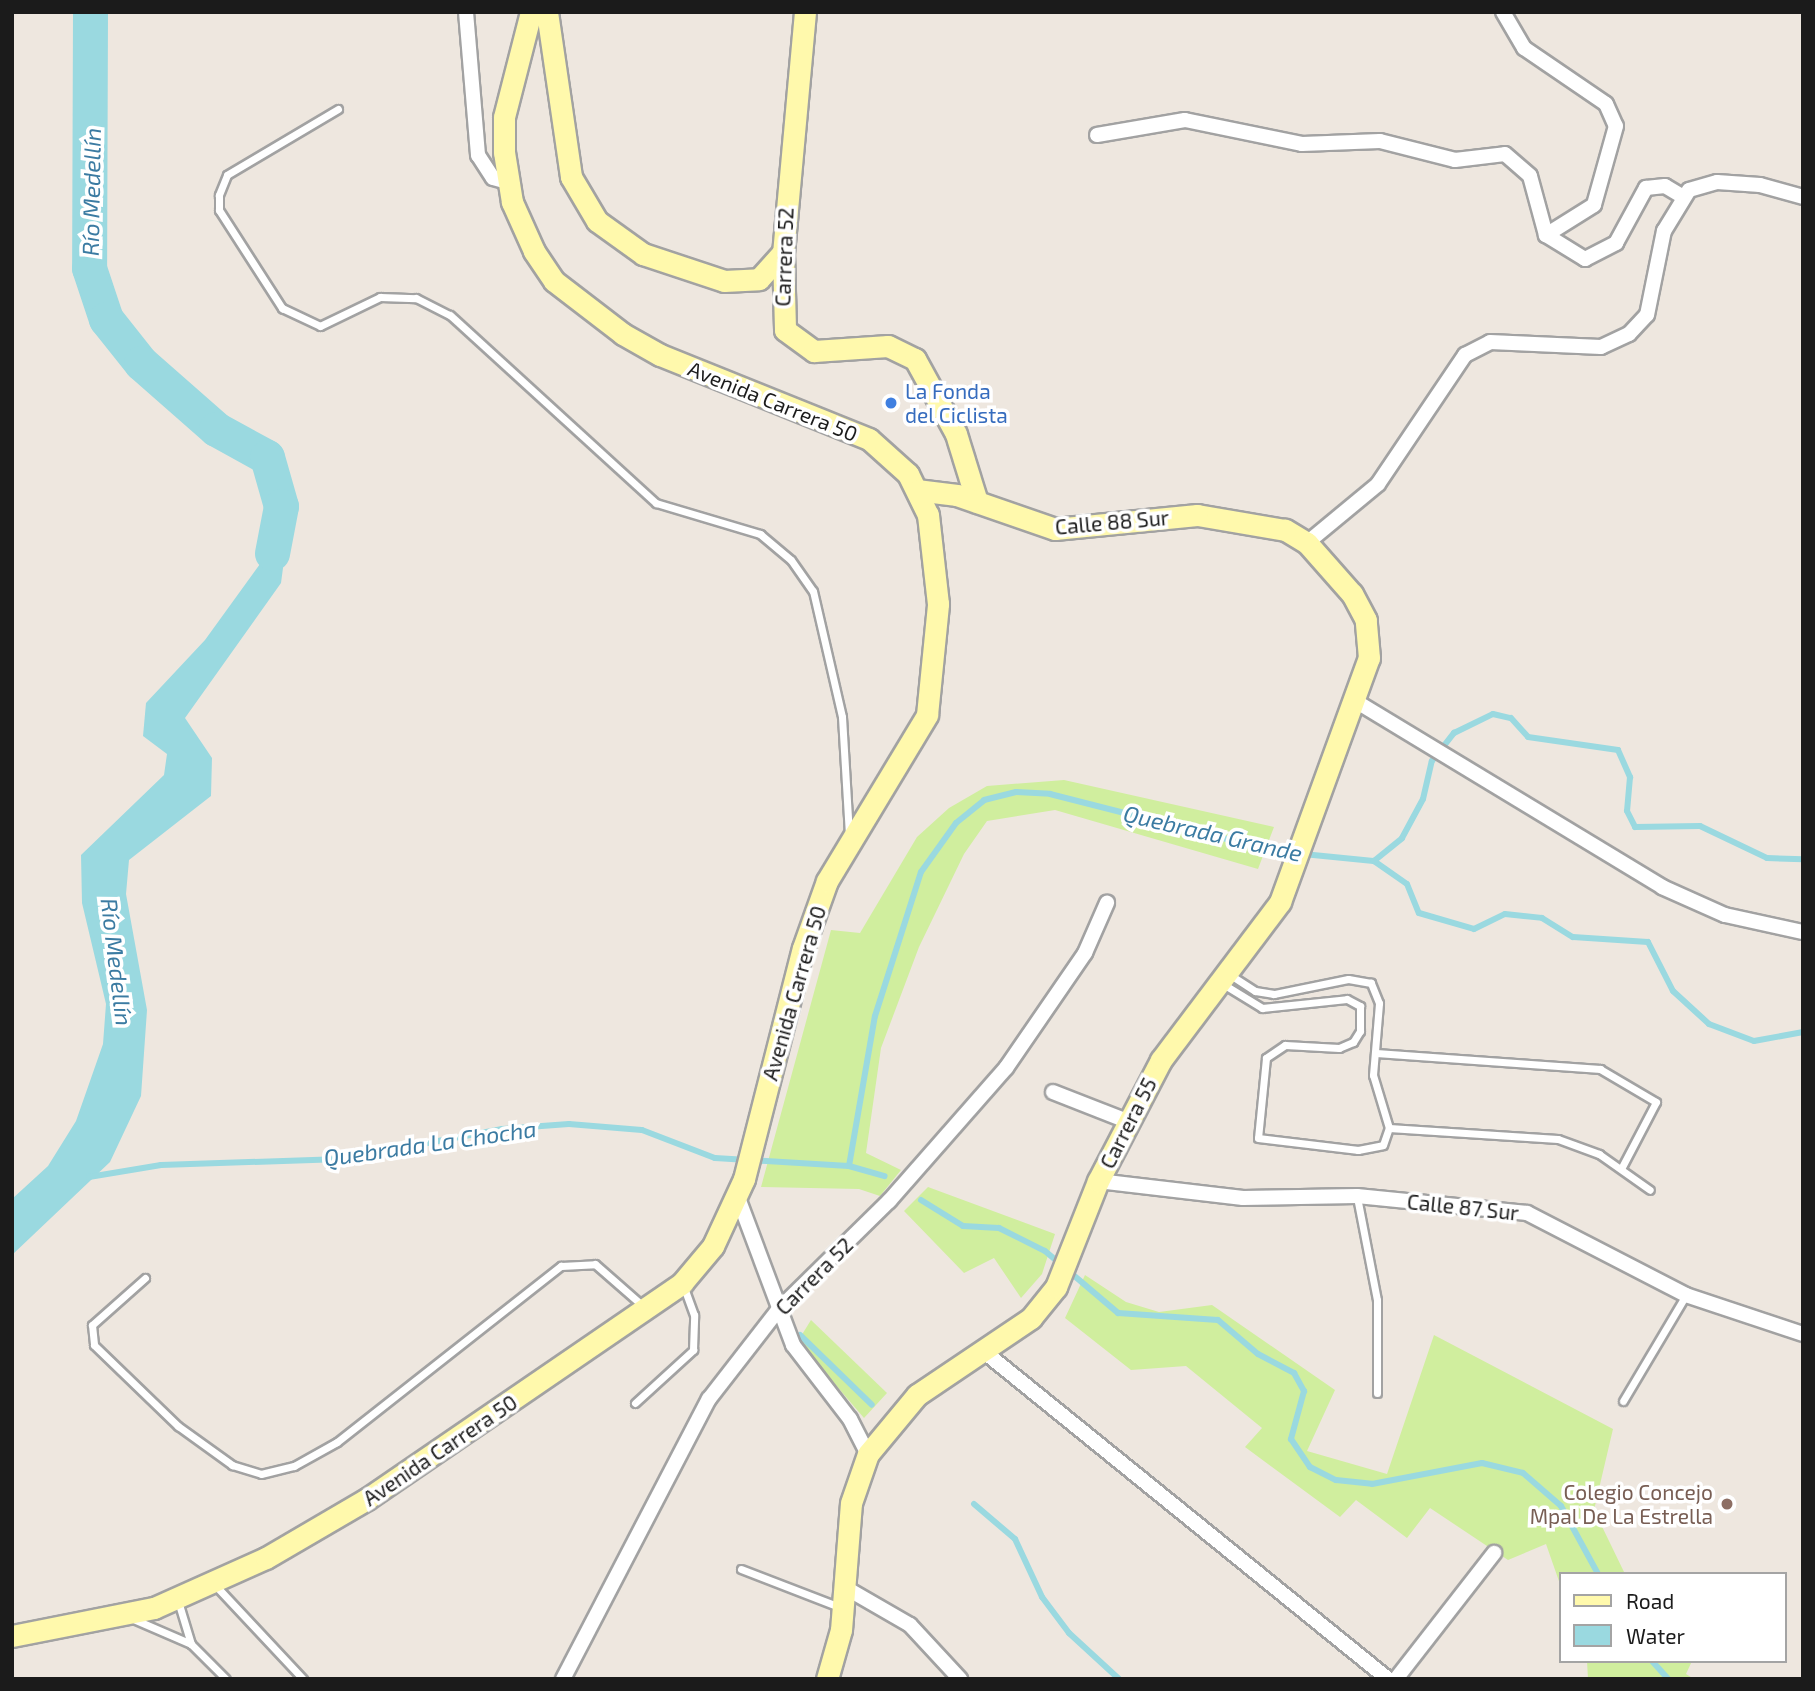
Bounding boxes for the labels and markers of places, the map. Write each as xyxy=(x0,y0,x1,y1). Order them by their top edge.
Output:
place label: La Fonda del Ciclista xyxy=(905,378,1008,428)
marker: La Fonda del Ciclista xyxy=(883,395,899,411)
place label: Colegio Concejo Mpal De La Estrella xyxy=(1529,1479,1713,1529)
marker: Colegio Concejo Mpal De La Estrella xyxy=(1719,1496,1735,1512)

